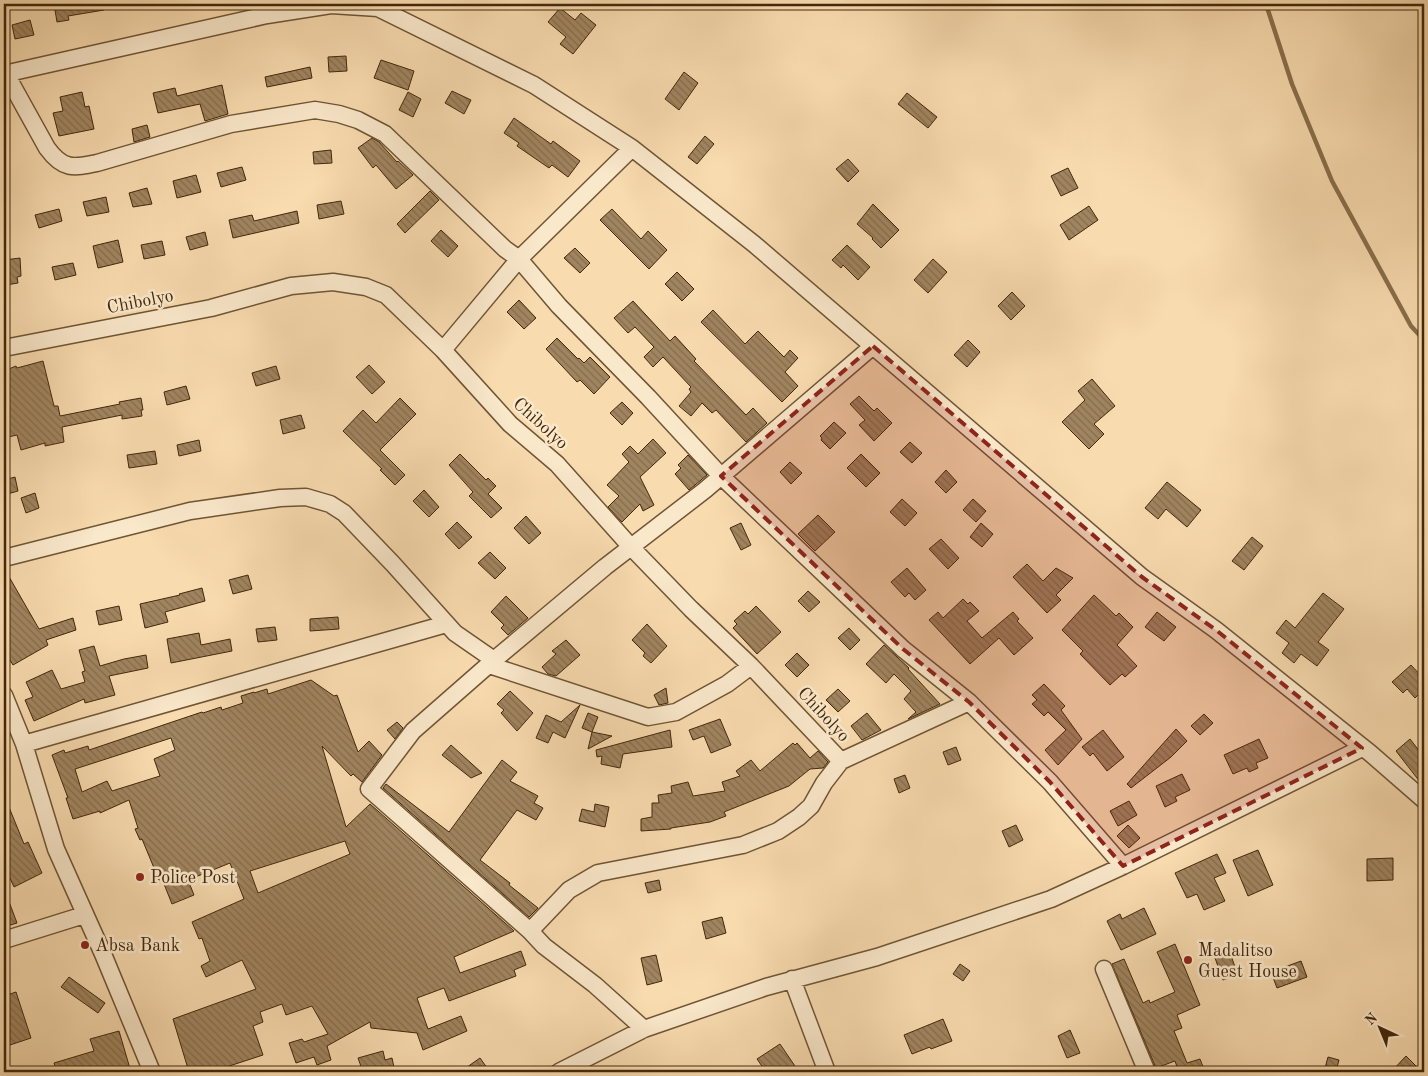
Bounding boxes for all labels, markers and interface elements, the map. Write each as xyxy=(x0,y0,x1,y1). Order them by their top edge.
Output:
street label: Chibolyo xyxy=(105,287,175,317)
street label: Chibolyo xyxy=(509,395,571,453)
street label: Chibolyo xyxy=(794,684,853,745)
place label: Police Post xyxy=(150,869,235,887)
marker: Police Post xyxy=(134,871,146,883)
place label: Absa Bank xyxy=(95,937,180,955)
marker: Absa Bank xyxy=(79,939,91,951)
place label: Madalitso Guest House xyxy=(1198,942,1297,981)
marker: Madalitso Guest House xyxy=(1182,954,1194,966)
north arrow xyxy=(1356,1004,1406,1054)
text: N xyxy=(1363,1010,1381,1028)

